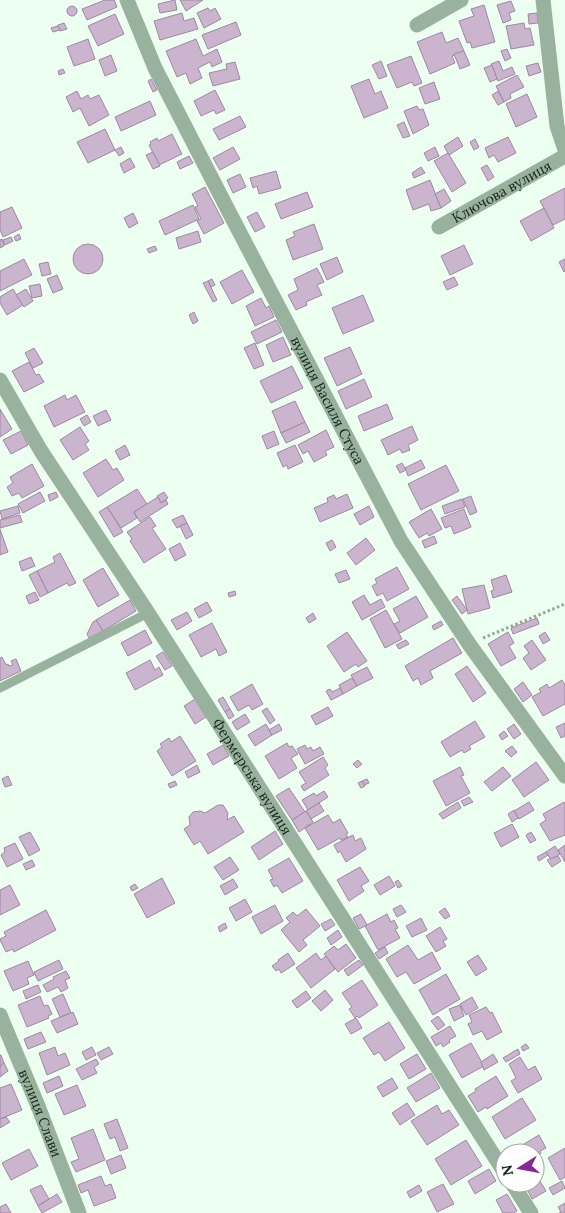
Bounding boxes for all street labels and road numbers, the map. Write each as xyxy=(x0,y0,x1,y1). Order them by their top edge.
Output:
street label: Ключова вулиця xyxy=(449,156,555,227)
street label: вулиця Василя Стуса xyxy=(287,333,368,468)
street label: Фермерська вулиця xyxy=(208,715,296,838)
street label: вулиця Слави xyxy=(15,1066,66,1160)

